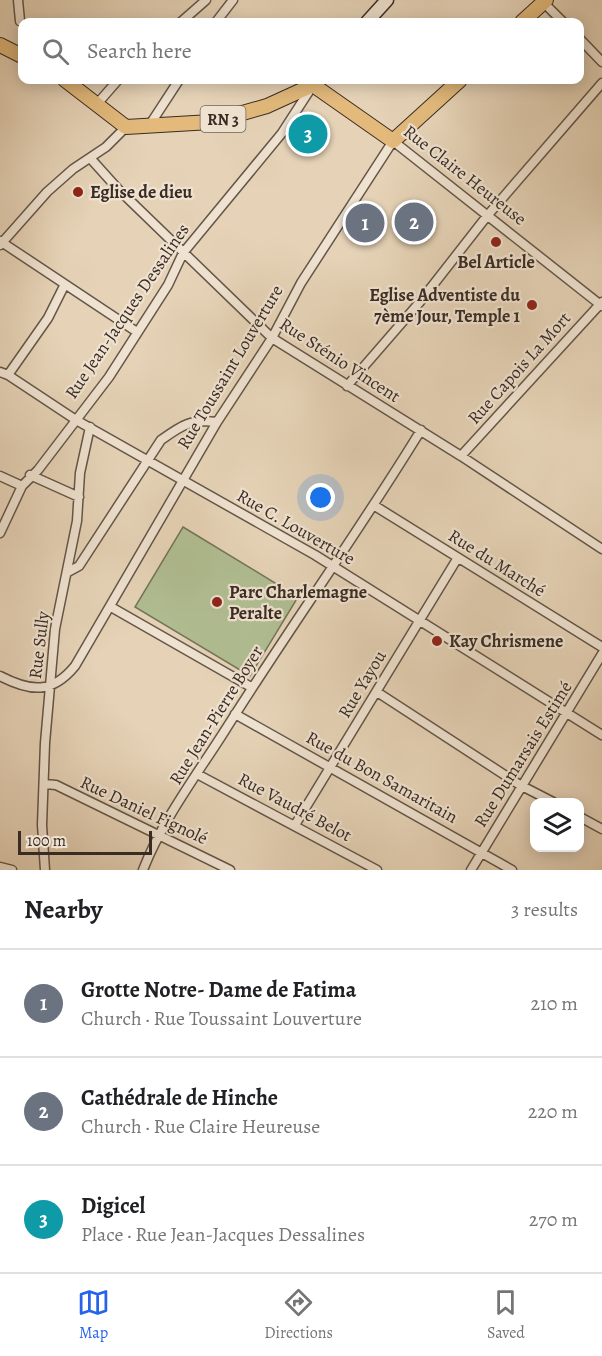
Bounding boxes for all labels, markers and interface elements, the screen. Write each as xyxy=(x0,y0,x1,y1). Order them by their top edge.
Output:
search box xyxy=(18,18,584,84)
icon: search xyxy=(39,35,72,68)
text: Search here xyxy=(87,36,192,66)
road number: RN 3 xyxy=(200,106,246,132)
pin: 3 xyxy=(288,112,328,156)
street label: Rue Claire Heureuse xyxy=(398,119,532,231)
place label: Eglise de dieu xyxy=(90,180,193,204)
marker: Eglise de dieu xyxy=(71,185,85,199)
pin: 1 xyxy=(346,200,385,246)
pin: 2 xyxy=(394,200,434,244)
street label: Rue Jean-Jacques Dessalines xyxy=(59,219,195,403)
marker: Bel Article xyxy=(489,235,503,249)
place label: Bel Article xyxy=(457,250,535,274)
street label: Rue Toussaint Louverture xyxy=(171,280,289,454)
place label: Eglise Adventiste du 7ème Jour, Temple 1 xyxy=(369,283,521,328)
marker: Eglise Adventiste du 7ème Jour, Temple 1 xyxy=(525,298,539,312)
street label: Rue Capois La Mort xyxy=(462,307,576,429)
street label: Rue Sténio Vincent xyxy=(275,312,405,408)
street label: Rue C. Louverture xyxy=(233,483,359,571)
your location xyxy=(306,483,335,512)
street label: Rue du Marché xyxy=(444,524,550,602)
place label: Parc Charlemagne Peralte xyxy=(229,580,367,625)
marker: Parc Charlemagne Peralte xyxy=(210,595,224,609)
street label: Rue Sully xyxy=(23,609,55,680)
place label: Kay Chrismene xyxy=(449,629,563,653)
marker: Kay Chrismene xyxy=(430,634,444,648)
street label: Rue Jean-Pierre Boyer xyxy=(164,641,269,789)
street label: Rue Yayou xyxy=(332,645,392,722)
street label: Rue Dumarsais Estimé xyxy=(468,676,578,832)
street label: Rue du Bon Samaritain xyxy=(302,725,462,829)
street label: Rue Vaudré Belot xyxy=(234,767,356,847)
street label: Rue Daniel Fignolé xyxy=(76,770,212,850)
map controls xyxy=(530,798,584,852)
button: layers xyxy=(530,798,584,852)
scale bar xyxy=(18,828,152,856)
text: 100 m xyxy=(27,830,66,852)
text: Nearby xyxy=(24,892,103,927)
text: 3 results xyxy=(511,896,578,923)
text: Grotte Notre- Dame de Fatima xyxy=(81,975,356,1005)
text: 1 xyxy=(40,990,47,1017)
text: 210 m xyxy=(530,990,578,1017)
text: Church · Rue Toussaint Louverture xyxy=(81,1005,362,1032)
text: Cathédrale de Hinche xyxy=(81,1083,278,1113)
text: 2 xyxy=(39,1098,48,1125)
text: 220 m xyxy=(528,1098,578,1125)
text: Church · Rue Claire Heureuse xyxy=(81,1113,320,1140)
text: Digicel xyxy=(81,1191,145,1221)
text: 3 xyxy=(39,1206,48,1233)
text: 270 m xyxy=(529,1206,578,1233)
text: Place · Rue Jean-Jacques Dessalines xyxy=(81,1221,365,1248)
tab: Map xyxy=(77,1286,110,1344)
tab: Directions xyxy=(264,1286,333,1344)
tab: Saved xyxy=(487,1286,525,1344)

